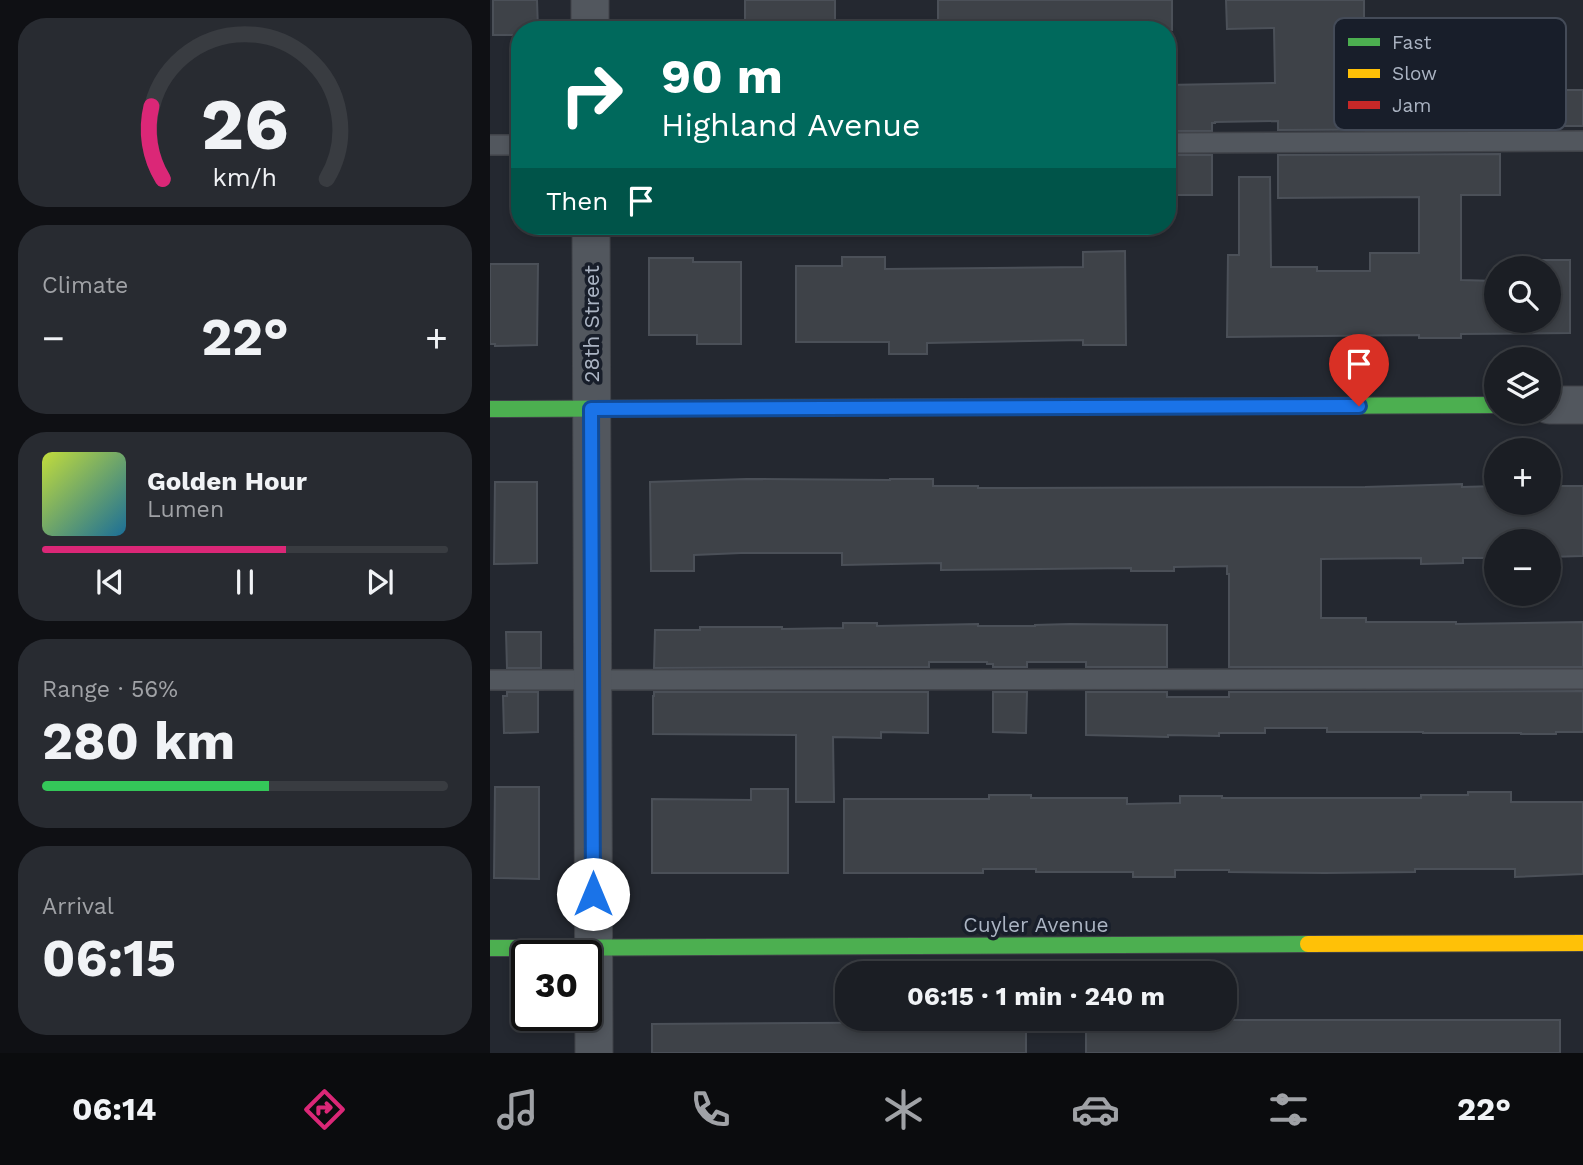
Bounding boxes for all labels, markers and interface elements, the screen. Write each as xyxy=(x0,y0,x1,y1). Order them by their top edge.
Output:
legend xyxy=(1334,18,1566,130)
text: Fast xyxy=(1392,31,1431,54)
text: 90 m xyxy=(661,47,783,105)
icon: right xyxy=(546,49,637,140)
text: Slow xyxy=(1392,62,1437,85)
text: 26 xyxy=(201,81,289,167)
text: Jam xyxy=(1392,94,1431,117)
text: Highland Avenue xyxy=(661,106,920,144)
text: km/h xyxy=(213,162,277,191)
icon: arrive xyxy=(622,182,660,220)
text: Then xyxy=(546,186,608,216)
map controls xyxy=(1484,256,1561,606)
button: search xyxy=(1484,256,1561,333)
street label: 28th Street xyxy=(579,265,604,383)
text: Climate xyxy=(42,272,128,299)
text: 22° xyxy=(201,307,289,368)
text: − xyxy=(42,316,65,360)
text: + xyxy=(425,316,448,360)
pin xyxy=(1329,334,1389,406)
icon: arrive xyxy=(1340,345,1378,383)
button: layers xyxy=(1484,347,1561,424)
button: + xyxy=(1484,438,1561,515)
text: Golden Hour xyxy=(147,466,307,496)
text: Lumen xyxy=(147,496,224,523)
button: − xyxy=(1484,529,1561,606)
icon: previous xyxy=(91,563,129,601)
icon: pause xyxy=(226,563,264,601)
icon: next xyxy=(361,563,399,601)
text: Range · 56% xyxy=(42,676,178,703)
text: 280 km xyxy=(42,711,235,772)
position arrow xyxy=(556,857,630,931)
text: Arrival xyxy=(42,893,114,920)
street label: Cuyler Avenue xyxy=(963,912,1109,937)
text: 06:15 xyxy=(42,928,176,989)
speed limit sign: 30 xyxy=(511,940,602,1031)
text: 06:15 · 1 min · 240 m xyxy=(907,981,1165,1011)
icon: directions xyxy=(300,1085,349,1134)
icon: music xyxy=(493,1085,542,1134)
icon: phone xyxy=(686,1085,735,1134)
icon: climate xyxy=(879,1085,928,1134)
icon: car xyxy=(1071,1085,1120,1134)
icon: filters xyxy=(1264,1085,1313,1134)
text: 06:14 xyxy=(72,1090,156,1128)
text: 22° xyxy=(1457,1090,1511,1128)

